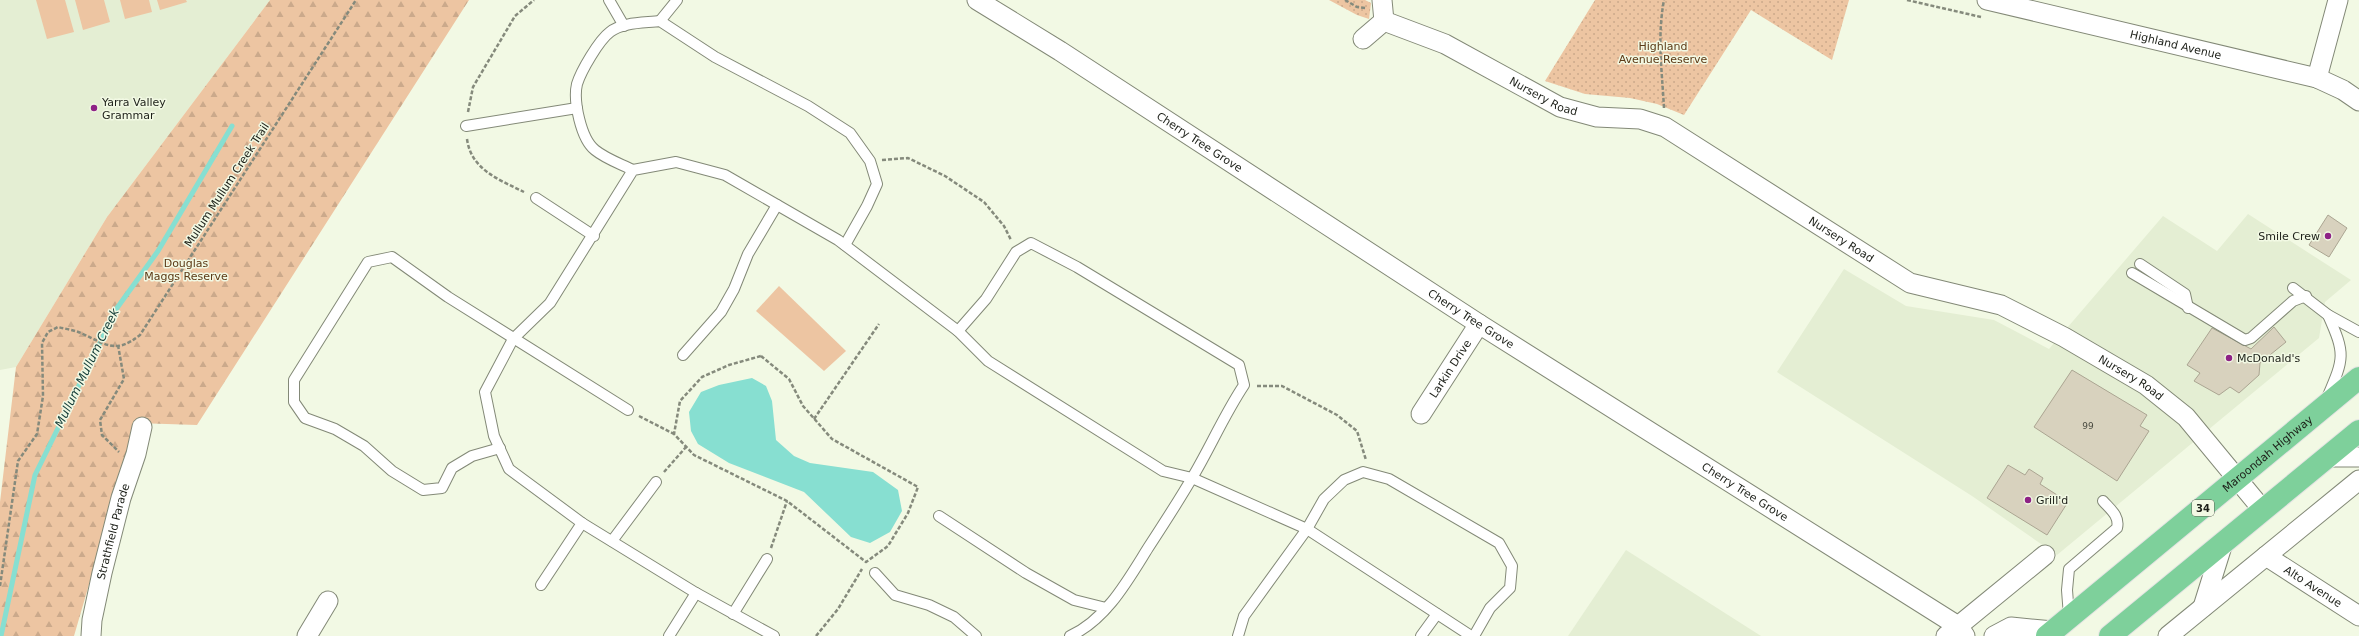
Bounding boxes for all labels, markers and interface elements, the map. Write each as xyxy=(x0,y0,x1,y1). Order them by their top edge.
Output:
street label: Highland Avenue xyxy=(2129,28,2223,62)
park label: Highland Avenue Reserve xyxy=(1619,40,1708,66)
street label: Nursery Road xyxy=(1507,74,1579,118)
place label: Yarra Valley Grammar xyxy=(101,96,166,122)
marker: Yarra Valley Grammar xyxy=(89,103,99,113)
street label: Cherry Tree Grove xyxy=(1154,109,1245,175)
street label: Mullum Mullum Creek Trail xyxy=(182,121,272,249)
street label: Nursery Road xyxy=(1806,214,1876,265)
place label: Smile Crew xyxy=(2258,230,2320,243)
marker: Smile Crew xyxy=(2323,231,2333,241)
park label: Douglas Maggs Reserve xyxy=(144,257,228,283)
street label: Cherry Tree Grove xyxy=(1426,286,1517,351)
water label: Mullum Mullum Creek xyxy=(52,305,122,430)
street label: Larkin Drive xyxy=(1427,337,1474,400)
street label: Nursery Road xyxy=(2096,352,2166,403)
place label: McDonald's xyxy=(2237,352,2301,365)
marker: McDonald's xyxy=(2224,353,2234,363)
street label: Maroondah Highway xyxy=(2220,412,2315,495)
house number: 99 xyxy=(2082,421,2094,431)
street label: Cherry Tree Grove xyxy=(1699,460,1791,524)
street label: Strathfield Parade xyxy=(94,481,132,581)
place label: Grill'd xyxy=(2036,494,2068,507)
marker: Grill'd xyxy=(2023,495,2033,505)
road number: 34 xyxy=(2192,500,2214,516)
street label: Alto Avenue xyxy=(2282,563,2345,610)

